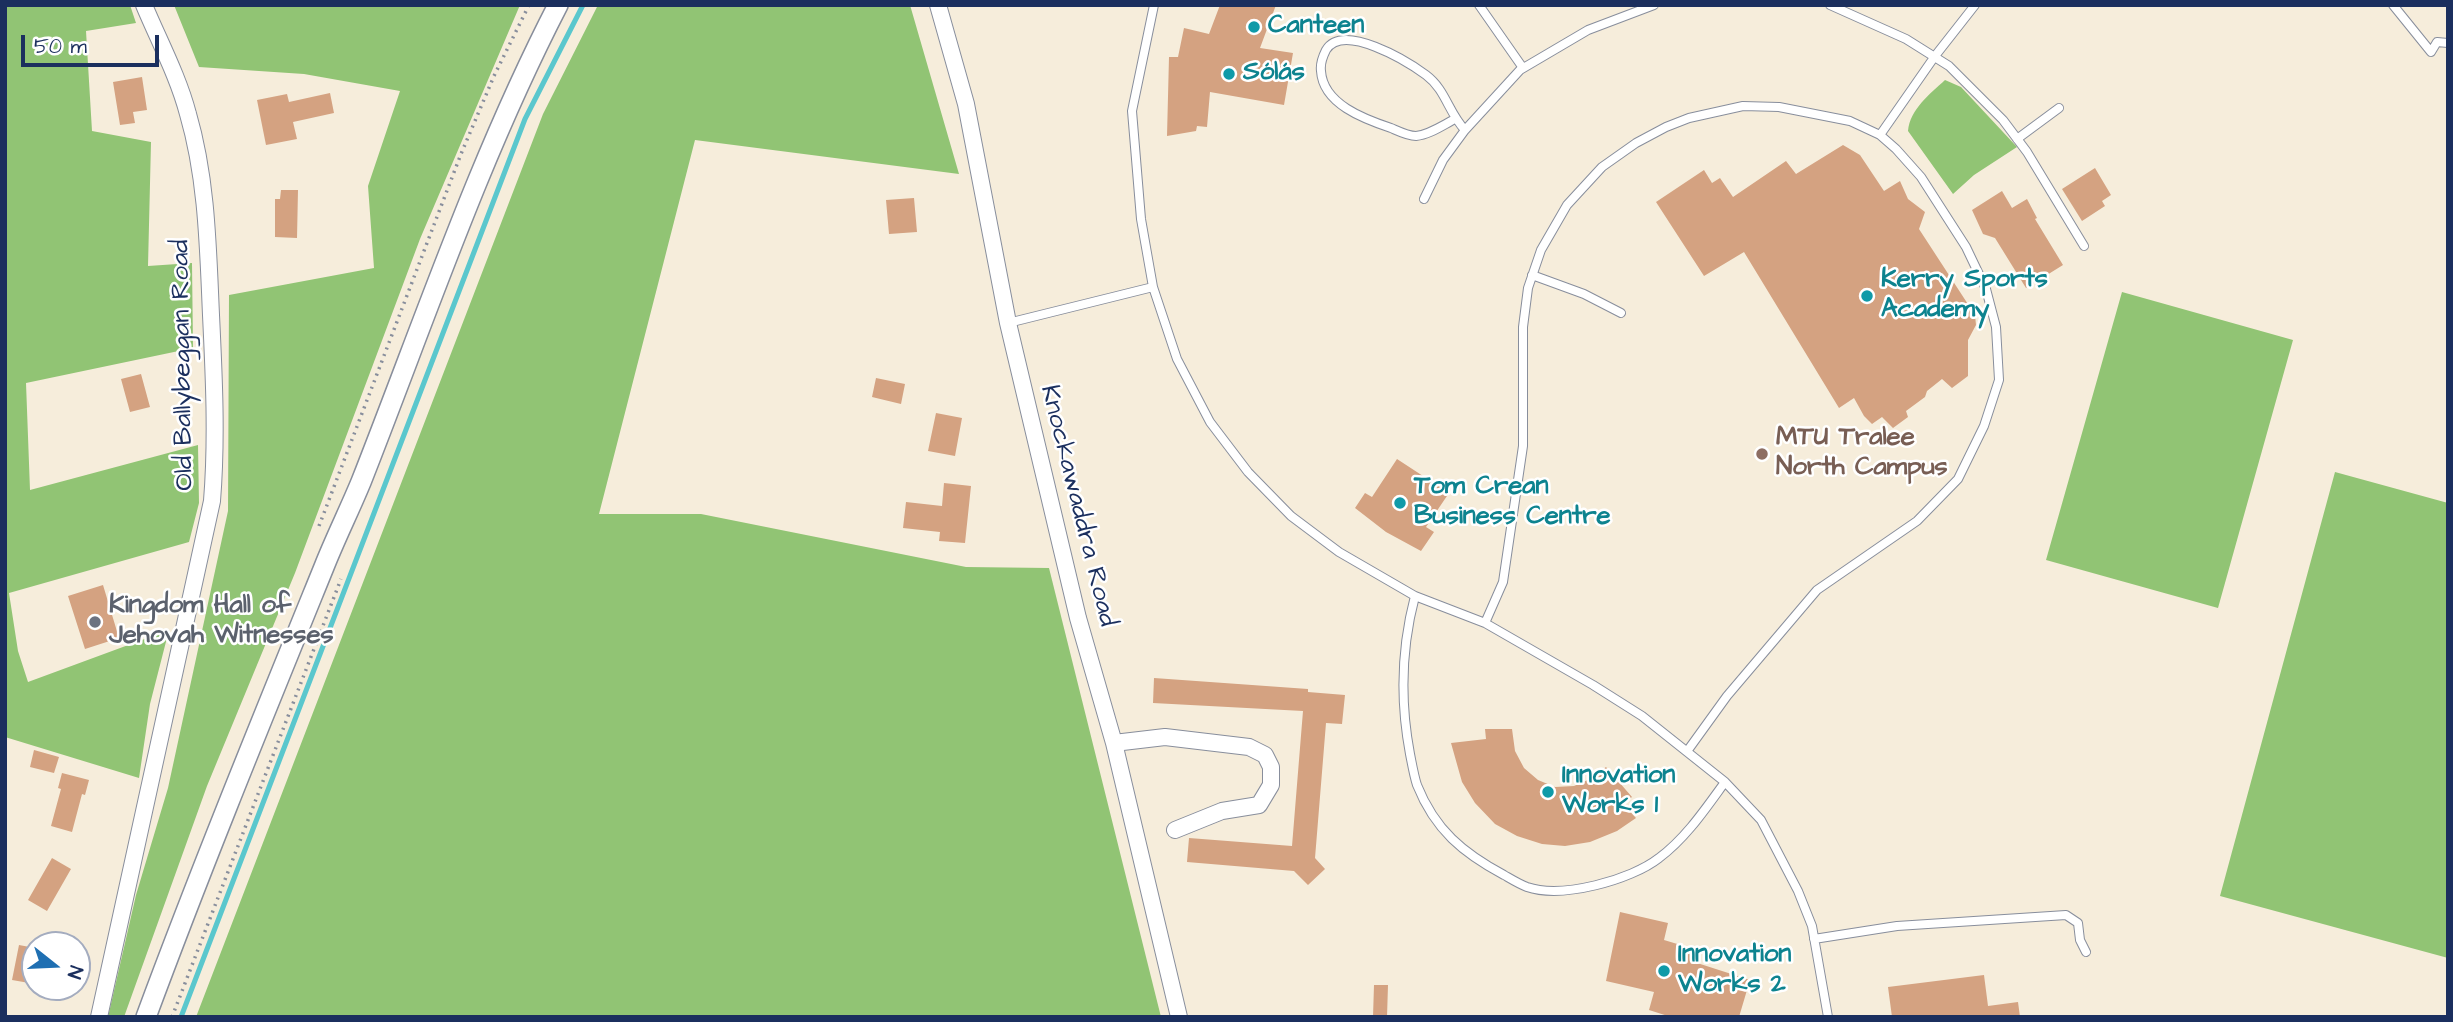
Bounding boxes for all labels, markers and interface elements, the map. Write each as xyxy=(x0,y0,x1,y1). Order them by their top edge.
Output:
place label: Canteen xyxy=(1268,11,1364,43)
marker: Canteen xyxy=(1246,19,1262,35)
scale bar xyxy=(24,21,163,65)
text: 50 m xyxy=(34,32,87,61)
place label: Sólás xyxy=(1243,58,1305,90)
marker: Sólás xyxy=(1221,66,1237,82)
street label: Old Ballybeggan Road xyxy=(166,239,202,491)
place label: Kerry Sports Academy xyxy=(1881,265,2048,326)
marker: Kerry Sports Academy xyxy=(1859,288,1875,304)
street label: Knockawaddra Road xyxy=(1032,382,1122,630)
place label: MTU Tralee North Campus xyxy=(1776,423,1948,485)
marker: MTU Tralee North Campus xyxy=(1754,446,1770,462)
place label: Tom Crean Business Centre xyxy=(1414,472,1611,534)
marker: Tom Crean Business Centre xyxy=(1392,495,1408,511)
place label: Kingdom Hall of Jehovah Witnesses xyxy=(109,591,334,652)
marker: Kingdom Hall of Jehovah Witnesses xyxy=(87,614,103,630)
place label: Innovation Works 1 xyxy=(1562,761,1675,822)
marker: Innovation Works 1 xyxy=(1540,784,1556,800)
north arrow xyxy=(21,931,91,1001)
place label: Innovation Works 2 xyxy=(1678,940,1791,1002)
text: N xyxy=(60,962,89,982)
marker: Innovation Works 2 xyxy=(1656,963,1672,979)

